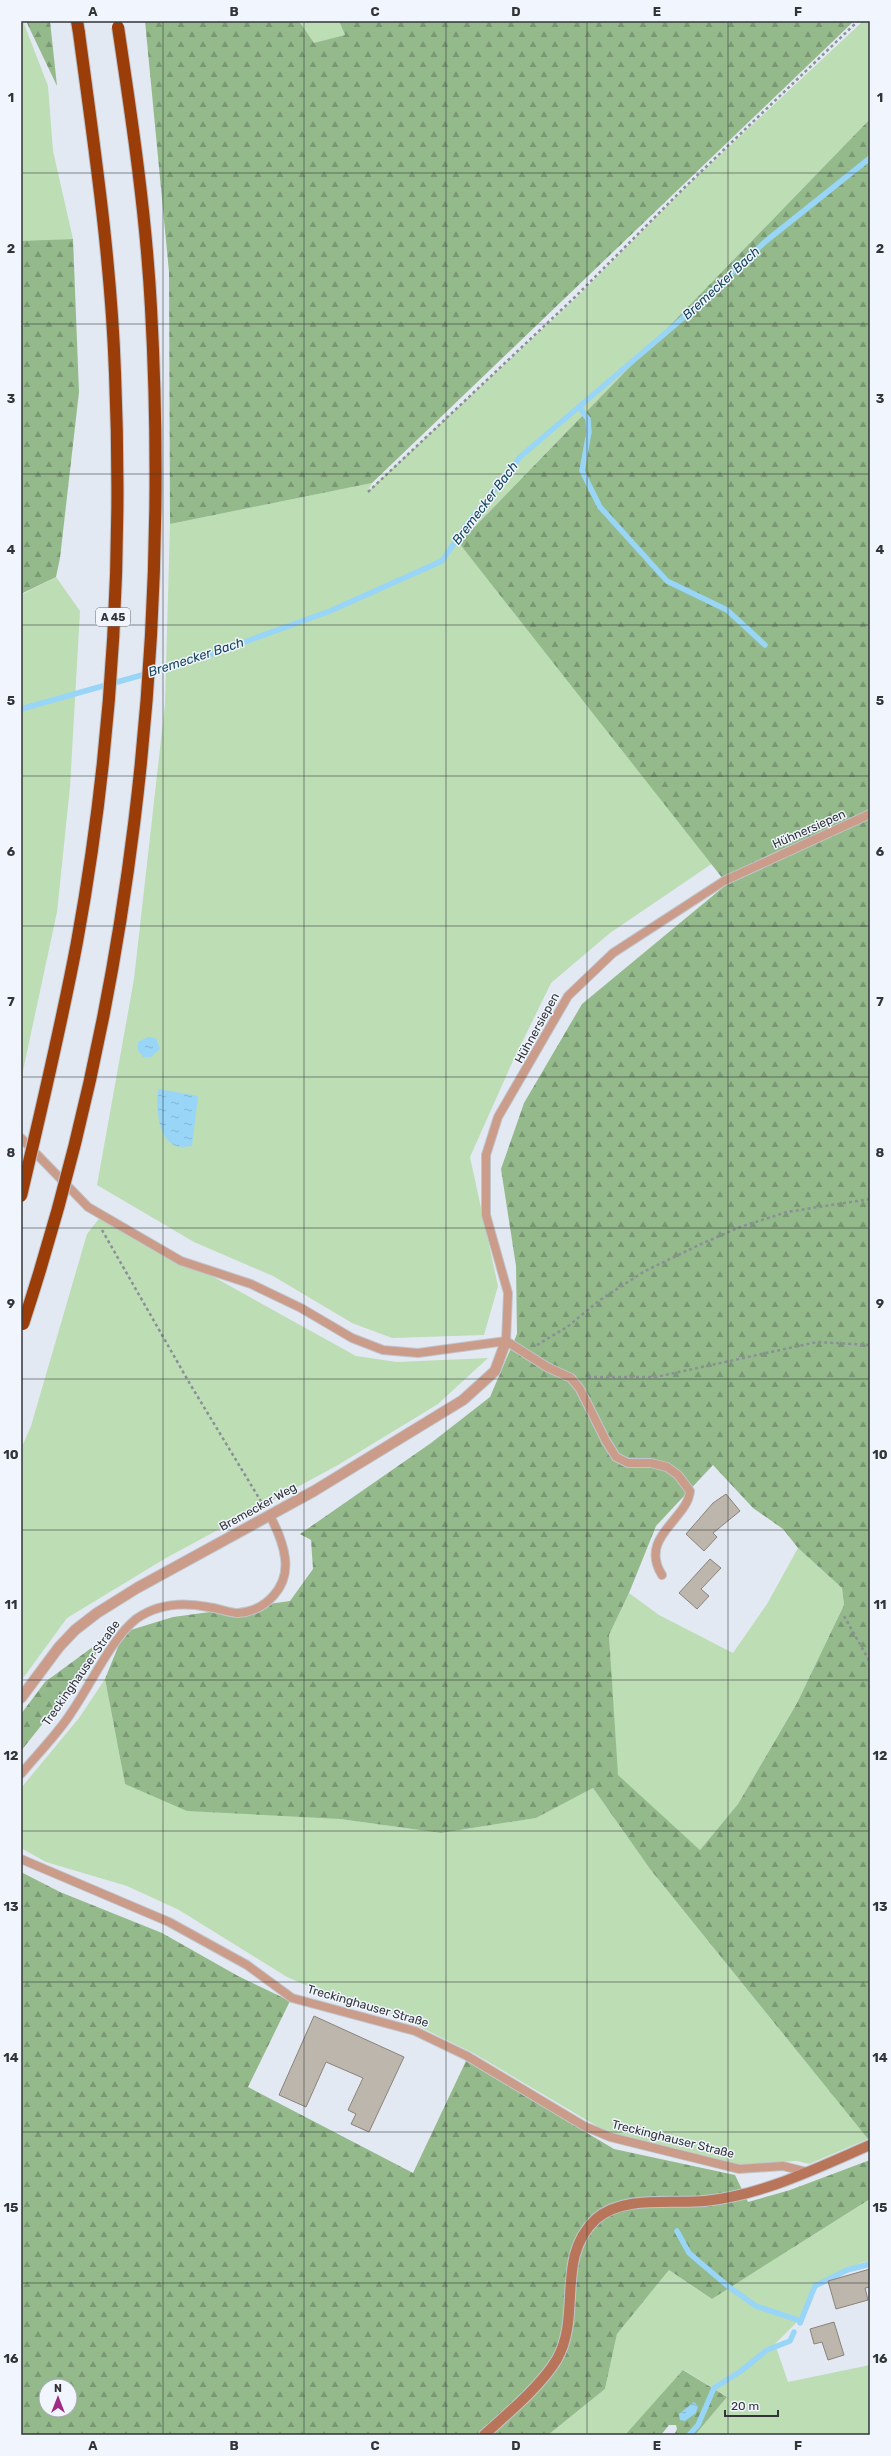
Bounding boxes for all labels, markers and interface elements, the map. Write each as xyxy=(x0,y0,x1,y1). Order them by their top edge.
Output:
text: A xyxy=(88,4,98,19)
text: B xyxy=(229,4,239,19)
text: C xyxy=(370,4,380,19)
text: D xyxy=(511,4,521,19)
text: E xyxy=(653,4,661,19)
text: F xyxy=(794,4,802,19)
text: 1 xyxy=(8,90,14,105)
text: 1 xyxy=(877,90,883,105)
text: 2 xyxy=(7,241,15,256)
text: 2 xyxy=(876,241,884,256)
water label: Bremecker Bach xyxy=(679,243,763,323)
text: 3 xyxy=(7,391,16,406)
text: 3 xyxy=(876,391,885,406)
water label: Bremecker Bach xyxy=(449,459,521,547)
text: 4 xyxy=(7,542,16,557)
text: 4 xyxy=(876,542,885,557)
road number: A 45 xyxy=(96,608,130,626)
water label: Bremecker Bach xyxy=(146,634,246,680)
text: 5 xyxy=(7,693,15,708)
text: 5 xyxy=(876,693,884,708)
street label: Hühnersiepen xyxy=(770,807,848,851)
text: 6 xyxy=(7,844,16,859)
text: 6 xyxy=(876,844,885,859)
street label: Hühnersiepen xyxy=(512,990,562,1066)
text: 7 xyxy=(7,994,15,1009)
text: 7 xyxy=(876,994,884,1009)
text: 8 xyxy=(7,1145,16,1160)
text: 8 xyxy=(876,1145,885,1160)
text: 9 xyxy=(7,1296,15,1311)
text: 9 xyxy=(876,1296,884,1311)
text: 10 xyxy=(3,1447,19,1462)
text: 10 xyxy=(872,1447,888,1462)
street label: Bremecker Weg xyxy=(217,1480,299,1534)
text: 11 xyxy=(5,1597,17,1612)
text: 11 xyxy=(874,1597,886,1612)
street label: Treckinghauser Straße xyxy=(39,1617,123,1728)
text: 12 xyxy=(4,1748,18,1763)
text: 12 xyxy=(873,1748,887,1763)
text: 13 xyxy=(3,1899,19,1914)
text: 13 xyxy=(872,1899,888,1914)
street label: Treckinghauser Straße xyxy=(306,1982,431,2030)
text: 14 xyxy=(3,2050,19,2065)
text: 14 xyxy=(872,2050,888,2065)
street label: Treckinghauser Straße xyxy=(610,2117,736,2161)
text: 15 xyxy=(4,2200,18,2215)
text: 15 xyxy=(873,2200,887,2215)
text: 16 xyxy=(4,2351,19,2366)
text: 16 xyxy=(873,2351,888,2366)
north arrow xyxy=(38,2378,78,2418)
text: N xyxy=(54,2382,62,2395)
scale bar xyxy=(725,2392,778,2418)
text: 20 m xyxy=(731,2399,759,2413)
text: A xyxy=(88,2438,98,2453)
text: B xyxy=(229,2438,239,2453)
text: C xyxy=(370,2438,380,2453)
text: D xyxy=(511,2438,521,2453)
text: E xyxy=(653,2438,661,2453)
text: F xyxy=(794,2438,802,2453)

